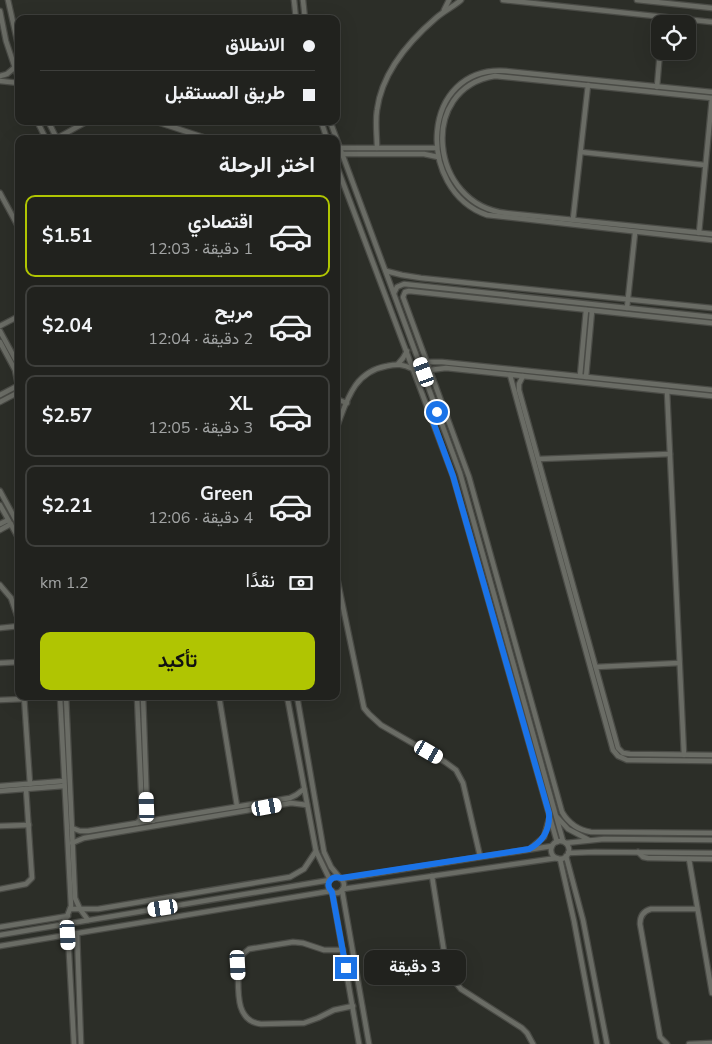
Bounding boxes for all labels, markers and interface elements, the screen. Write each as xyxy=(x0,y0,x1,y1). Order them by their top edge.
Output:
map controls xyxy=(651,15,696,60)
button: locate xyxy=(651,15,696,60)
text: الانطلاق xyxy=(225,32,285,58)
text: طريق المستقبل xyxy=(165,80,285,106)
text: اختر الرحلة xyxy=(219,150,315,180)
text: اقتصادي xyxy=(188,209,253,235)
icon: car xyxy=(268,214,313,259)
text: $1.51 xyxy=(42,223,92,249)
text: 1 دقيقة · 12:03 xyxy=(148,238,253,260)
text: مريح xyxy=(215,299,253,325)
icon: car xyxy=(268,304,313,349)
text: $2.04 xyxy=(42,313,92,339)
text: 2 دقيقة · 12:04 xyxy=(148,328,253,350)
car xyxy=(411,355,436,389)
text: XL xyxy=(230,391,253,417)
icon: car xyxy=(268,394,313,439)
route start xyxy=(426,401,448,423)
text: $2.57 xyxy=(42,403,92,429)
text: 3 دقيقة · 12:05 xyxy=(148,417,253,439)
text: Green xyxy=(200,481,253,507)
icon: car xyxy=(268,484,313,529)
text: $2.21 xyxy=(42,493,92,519)
text: 4 دقيقة · 12:06 xyxy=(148,507,253,529)
text: نقدًا xyxy=(246,568,275,594)
icon: cash xyxy=(287,569,315,597)
text: 1.2 km xyxy=(40,572,89,594)
button: تأكيد xyxy=(40,632,315,690)
car xyxy=(412,738,445,766)
car xyxy=(138,792,155,822)
car xyxy=(250,797,283,817)
car xyxy=(147,898,178,918)
car xyxy=(59,920,76,950)
car xyxy=(229,950,246,980)
callout: 3 دقيقة xyxy=(364,950,466,986)
text: 3 دقيقة xyxy=(389,956,441,978)
route end xyxy=(335,957,357,979)

